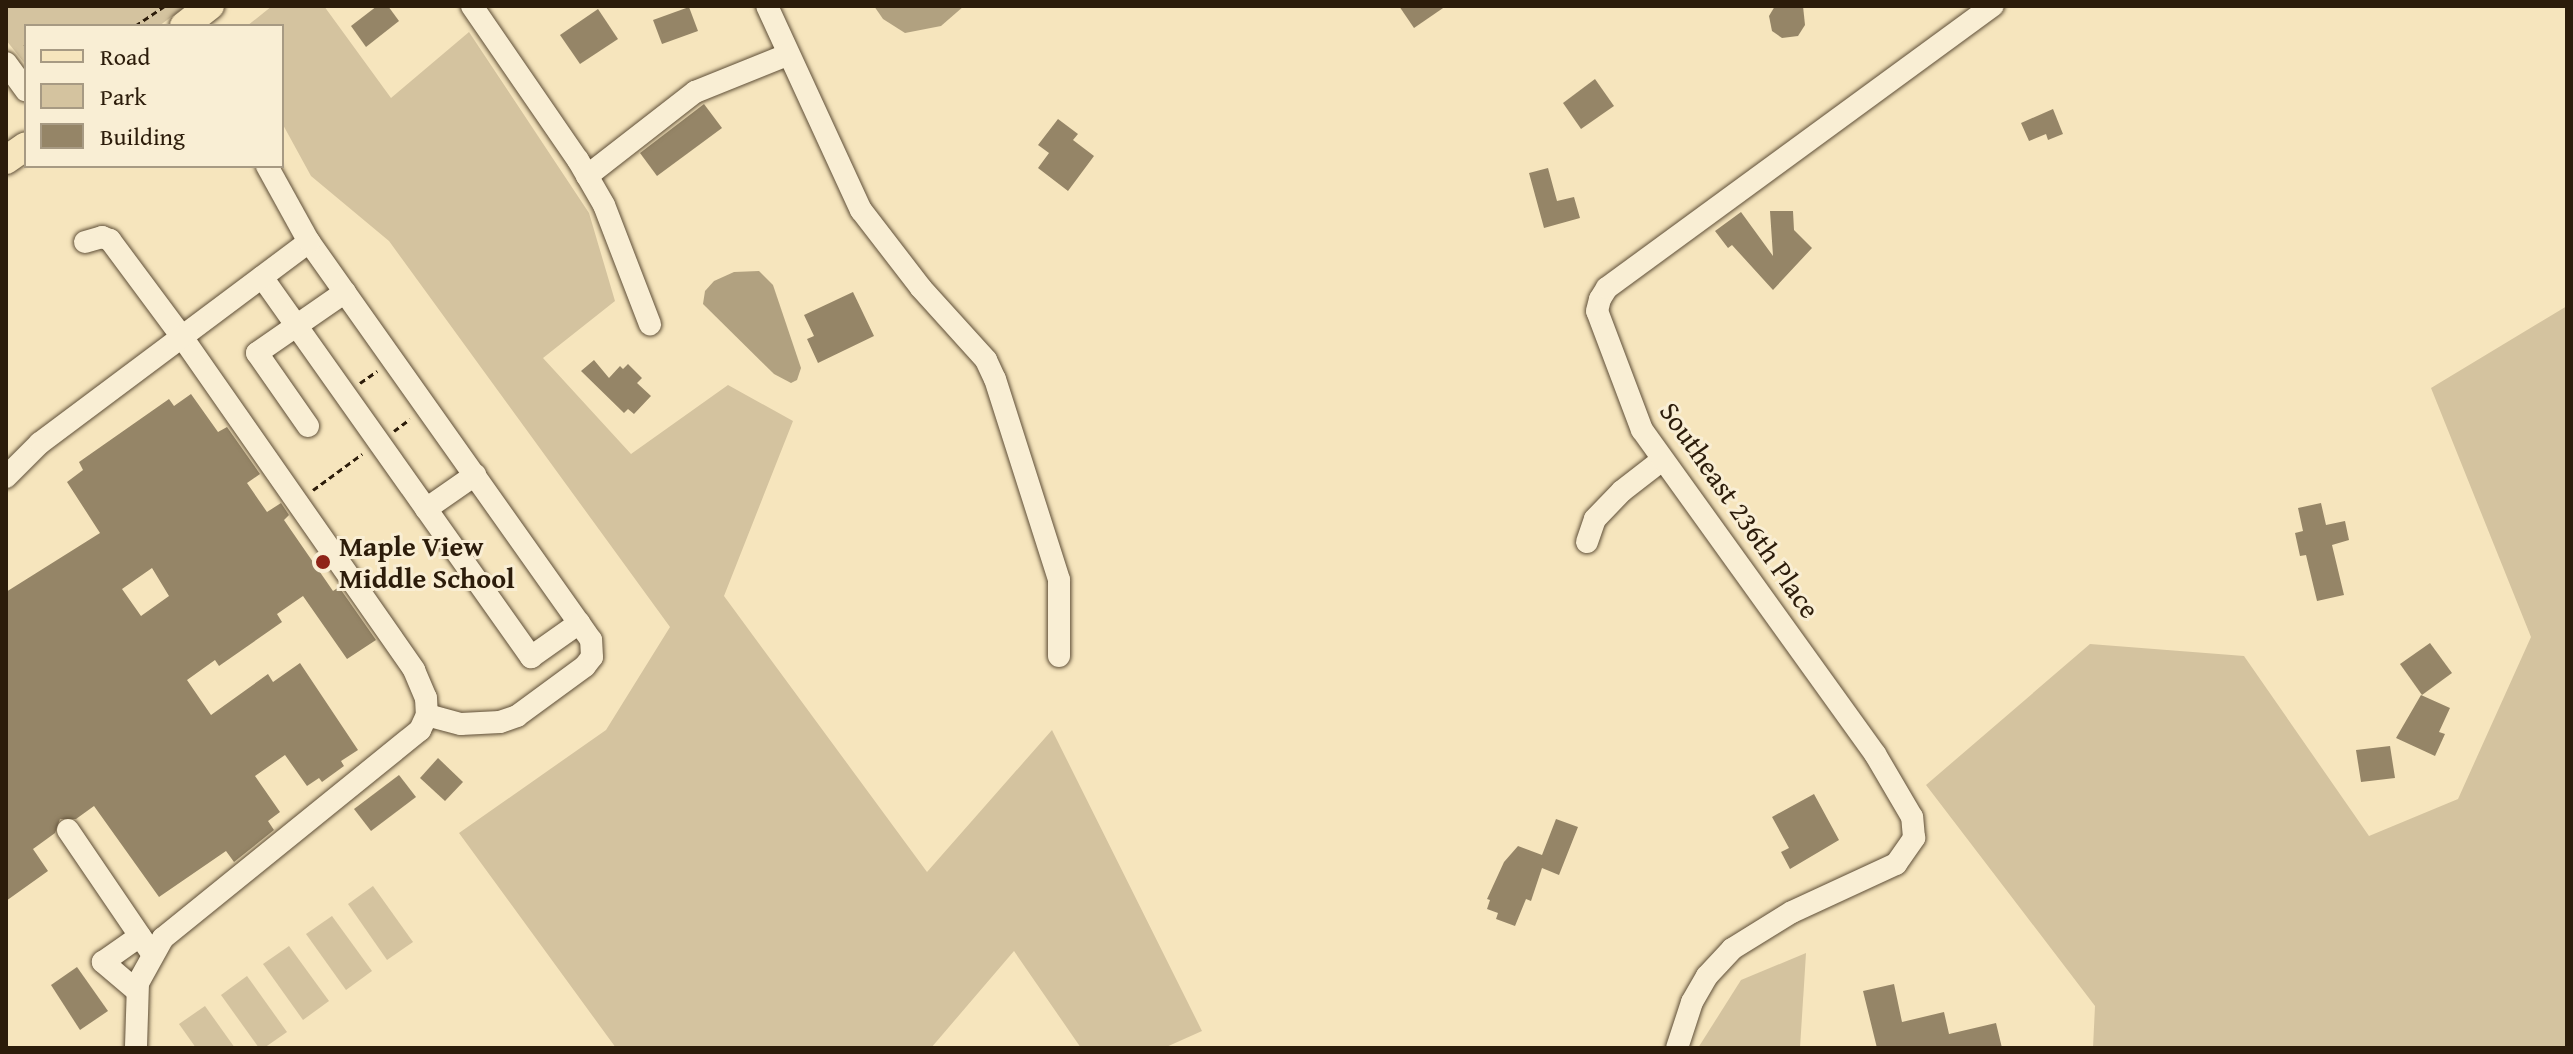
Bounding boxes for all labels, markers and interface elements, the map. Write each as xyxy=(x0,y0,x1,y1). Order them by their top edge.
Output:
legend xyxy=(24,24,284,168)
text: Road xyxy=(100,39,150,74)
text: Park xyxy=(100,79,146,114)
text: Building xyxy=(100,119,185,154)
street label: Southeast 236th Place xyxy=(1653,395,1827,625)
place label: Maple View Middle School xyxy=(339,529,515,595)
marker: Maple View Middle School xyxy=(314,553,332,571)

